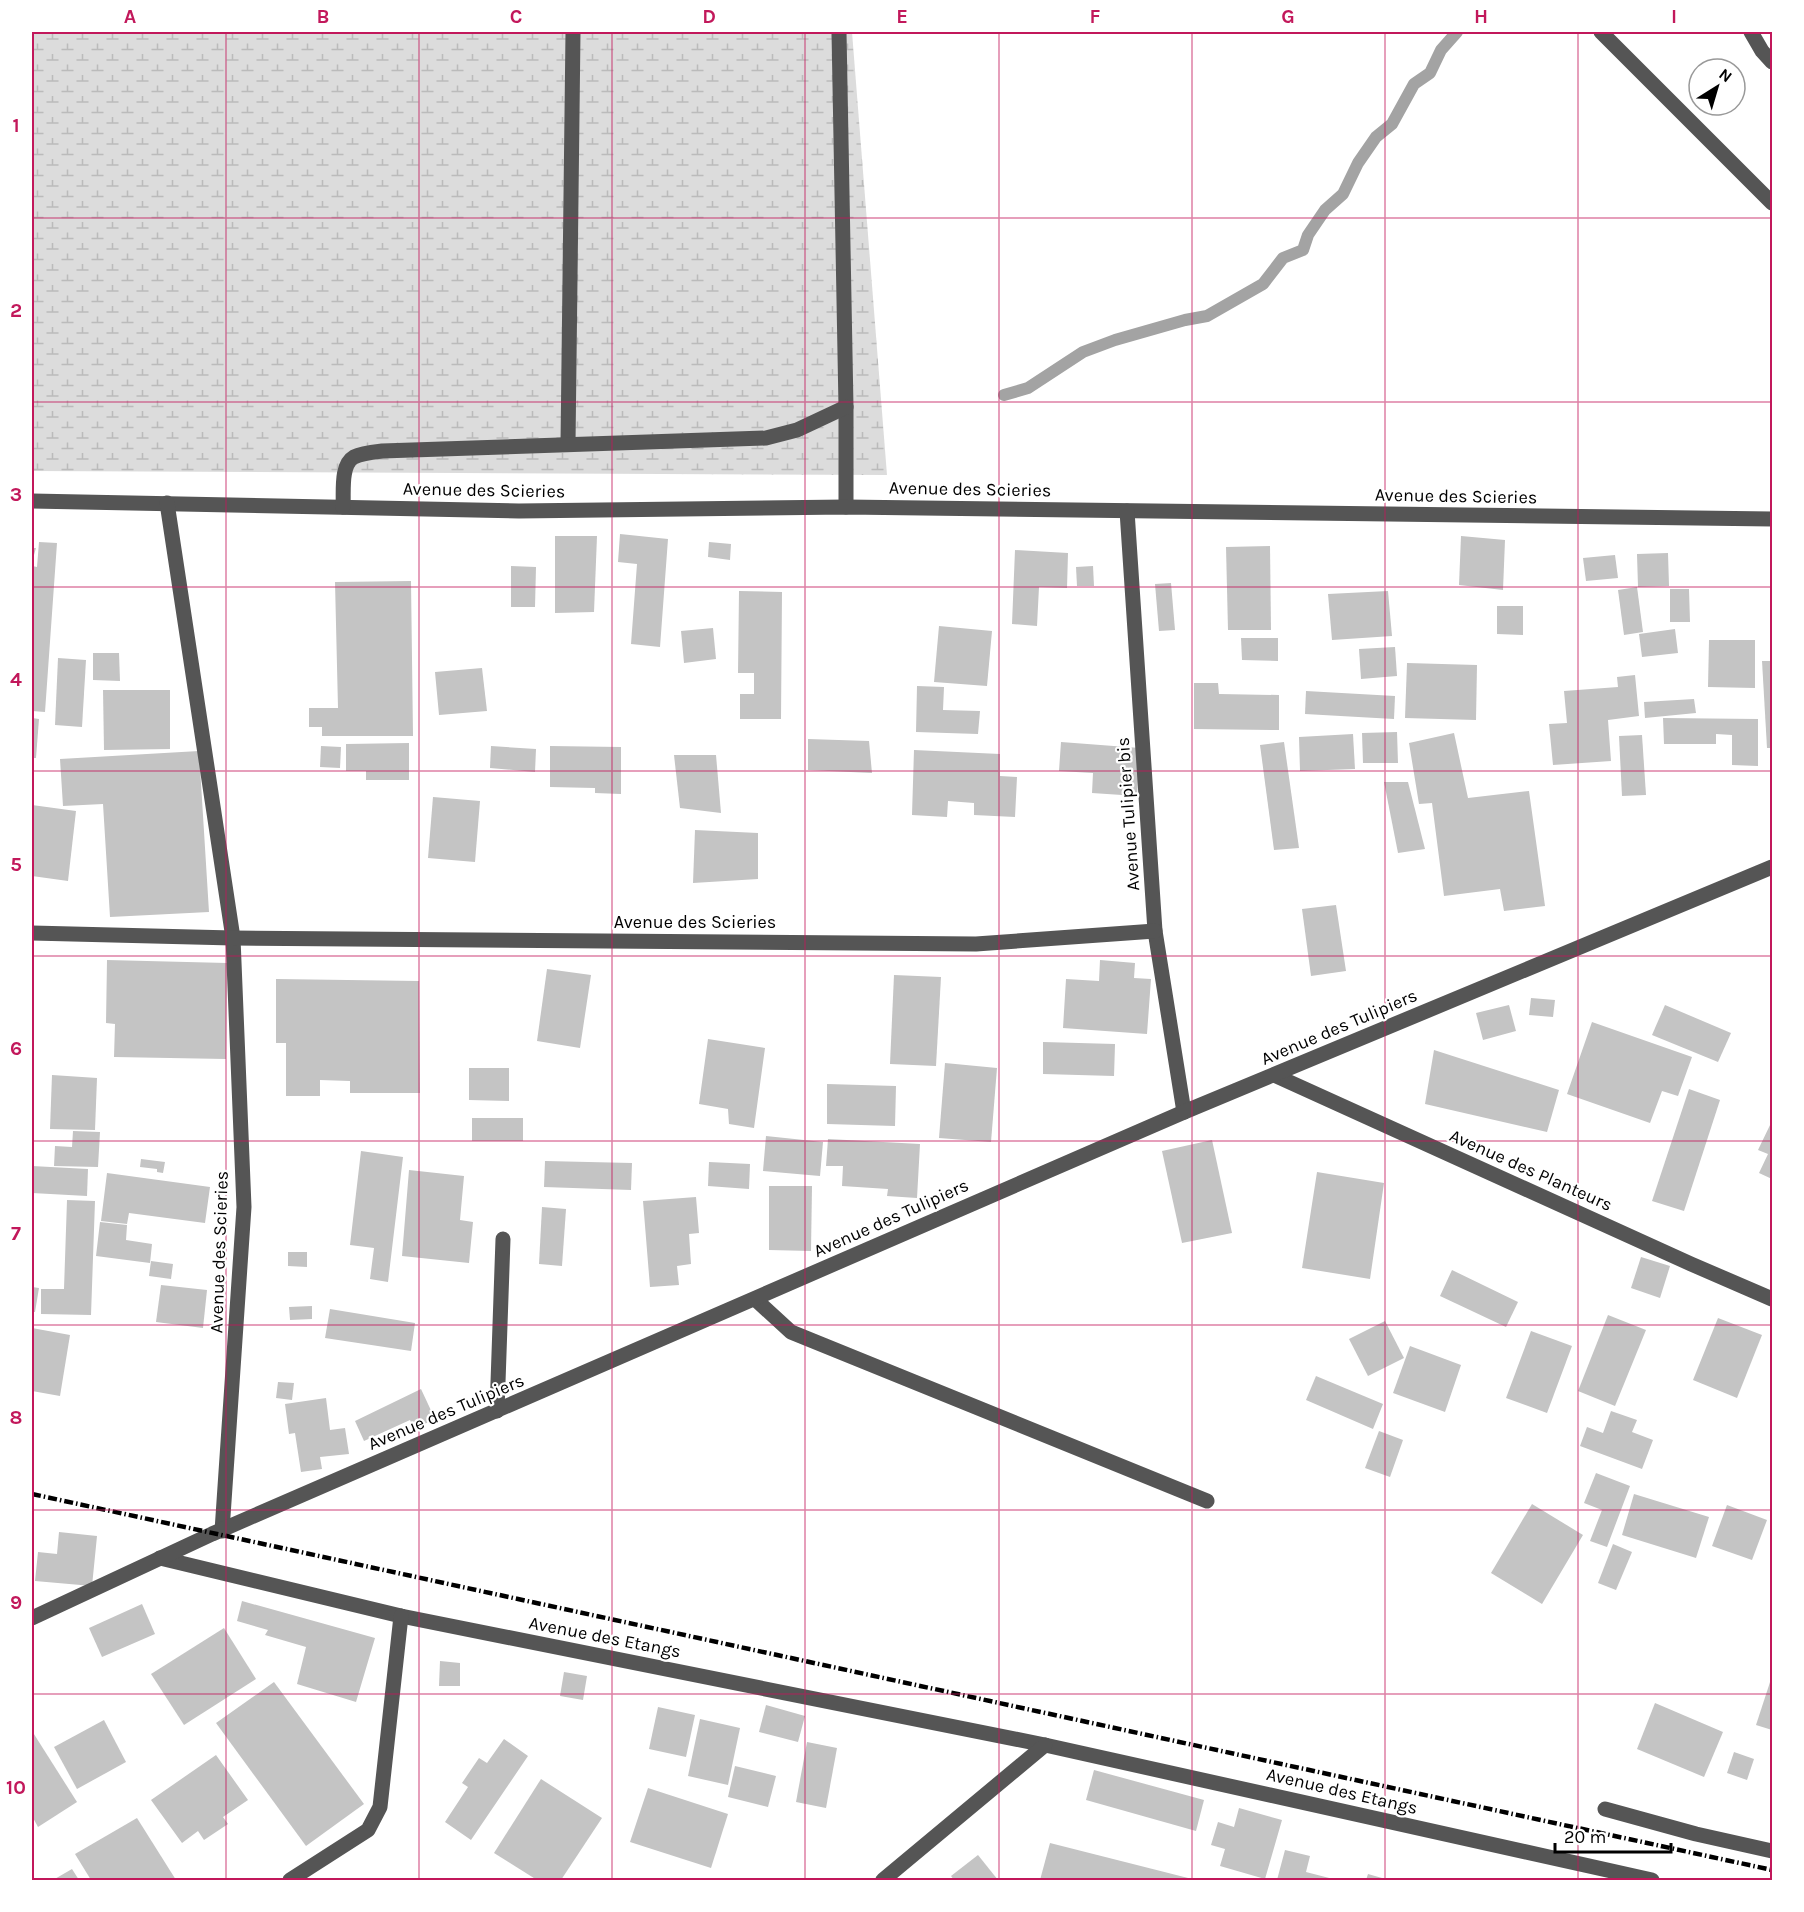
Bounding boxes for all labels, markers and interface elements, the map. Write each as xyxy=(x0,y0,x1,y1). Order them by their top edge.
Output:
text: A xyxy=(124,5,137,28)
text: B xyxy=(317,5,329,28)
text: C xyxy=(510,5,522,28)
text: D xyxy=(702,5,716,28)
text: E xyxy=(896,5,908,28)
text: F xyxy=(1090,5,1101,28)
text: G xyxy=(1281,5,1295,28)
text: H xyxy=(1474,5,1488,28)
text: I xyxy=(1671,5,1677,28)
north arrow xyxy=(1687,57,1747,117)
text: N xyxy=(1715,64,1736,86)
text: 1 xyxy=(12,114,20,137)
text: 2 xyxy=(10,299,22,322)
street label: Avenue des Scieries xyxy=(889,477,1051,501)
street label: Avenue des Scieries xyxy=(403,478,565,502)
text: 3 xyxy=(10,483,22,506)
street label: Avenue des Scieries xyxy=(1375,484,1537,508)
text: 4 xyxy=(10,668,22,691)
street label: Avenue Tulipier bis xyxy=(1112,736,1144,892)
text: 5 xyxy=(10,853,22,876)
street label: Avenue des Scieries xyxy=(614,911,776,933)
street label: Avenue des Tulipiers xyxy=(1258,984,1420,1070)
text: 6 xyxy=(10,1037,22,1060)
street label: Avenue des Planteurs xyxy=(1446,1124,1616,1216)
street label: Avenue des Scieries xyxy=(205,1170,233,1334)
street label: Avenue des Tulipiers xyxy=(810,1174,972,1262)
text: 7 xyxy=(11,1222,21,1245)
street label: Avenue des Tulipiers xyxy=(365,1369,527,1455)
text: 8 xyxy=(10,1406,22,1429)
text: 9 xyxy=(10,1591,22,1614)
street label: Avenue des Etangs xyxy=(527,1611,683,1663)
street label: Avenue des Etangs xyxy=(1264,1763,1420,1819)
text: 10 xyxy=(6,1776,26,1799)
scale bar xyxy=(1555,1816,1670,1854)
text: 20 m xyxy=(1564,1826,1606,1848)

